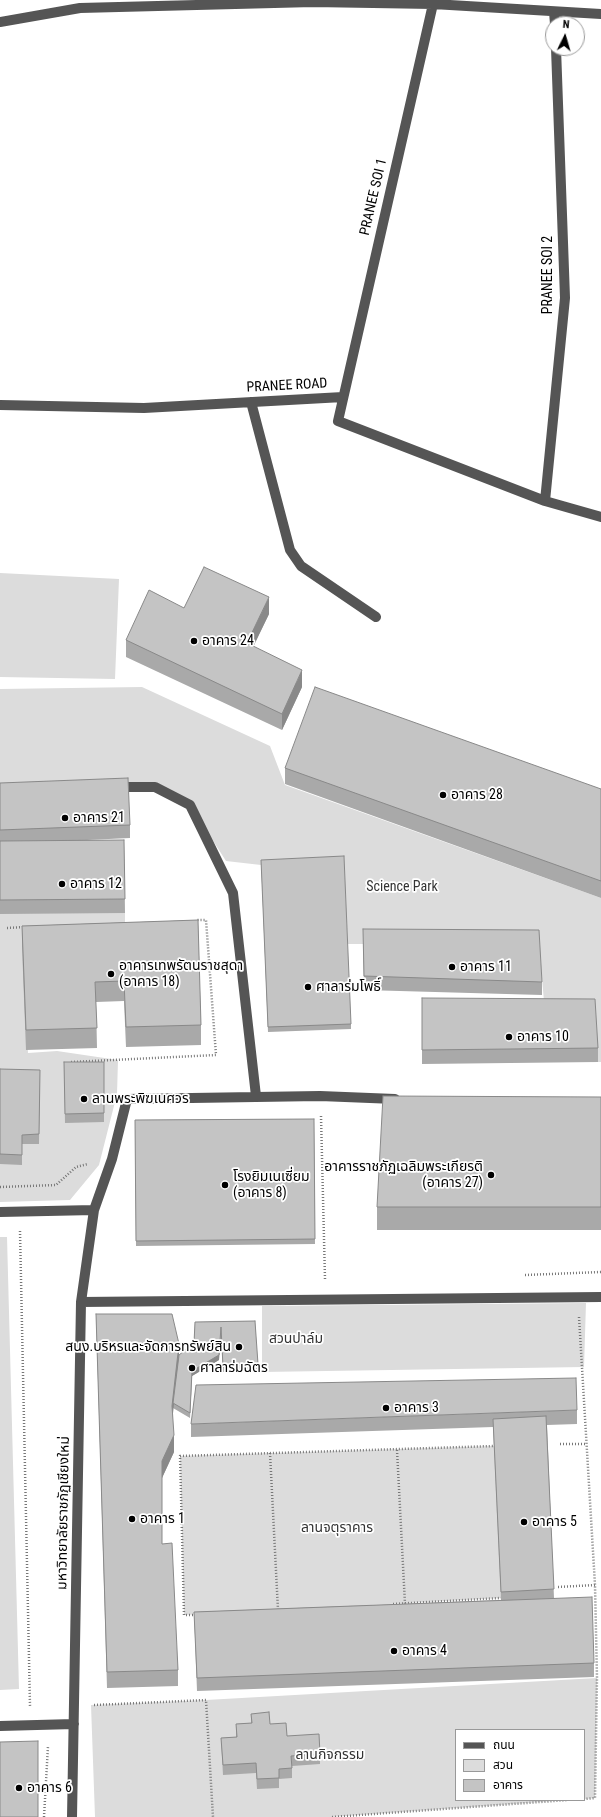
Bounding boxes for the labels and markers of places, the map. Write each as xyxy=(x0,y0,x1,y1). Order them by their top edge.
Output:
place label: อาคาร 24 xyxy=(202,633,254,649)
marker: อาคาร 24 xyxy=(189,636,199,646)
place label: อาคาร 28 xyxy=(451,787,503,803)
marker: อาคาร 28 xyxy=(438,790,448,800)
place label: อาคาร 21 xyxy=(73,810,125,826)
marker: อาคาร 21 xyxy=(60,813,70,823)
place label: อาคาร 12 xyxy=(70,876,122,892)
marker: อาคาร 12 xyxy=(57,879,67,889)
place label: อาคารเทพรัตนราชสุดา (อาคาร 18) xyxy=(119,958,243,990)
place label: อาคาร 11 xyxy=(460,959,512,975)
marker: อาคาร 11 xyxy=(447,962,457,972)
marker: อาคารเทพรัตนราชสุดา (อาคาร 18) xyxy=(106,969,116,979)
place label: ศาลาร่มโพธิ์ xyxy=(316,979,381,995)
marker: ศาลาร่มโพธิ์ xyxy=(303,982,313,992)
place label: อาคาร 10 xyxy=(517,1029,569,1045)
marker: อาคาร 10 xyxy=(504,1032,514,1042)
place label: ลานพระพิฆเนศวร xyxy=(92,1091,189,1107)
marker: ลานพระพิฆเนศวร xyxy=(79,1094,89,1104)
place label: อาคารราชภัฏเฉลิมพระเกียรติ (อาคาร 27) xyxy=(324,1159,483,1192)
place label: โรงยิมเนเซี่ยม (อาคาร 8) xyxy=(233,1169,310,1202)
marker: อาคารราชภัฏเฉลิมพระเกียรติ (อาคาร 27) xyxy=(486,1170,496,1180)
marker: โรงยิมเนเซี่ยม (อาคาร 8) xyxy=(220,1180,230,1190)
place label: สนง.บริหรและจัดการทรัพย์สิน xyxy=(65,1339,231,1355)
marker: สนง.บริหรและจัดการทรัพย์สิน xyxy=(234,1342,244,1352)
place label: ศาลาร่มฉัตร xyxy=(200,1360,268,1376)
marker: ศาลาร่มฉัตร xyxy=(187,1363,197,1373)
place label: อาคาร 3 xyxy=(394,1400,439,1416)
marker: อาคาร 3 xyxy=(381,1403,391,1413)
place label: อาคาร 1 xyxy=(140,1511,185,1527)
marker: อาคาร 1 xyxy=(127,1514,137,1524)
place label: อาคาร 5 xyxy=(532,1514,577,1530)
marker: อาคาร 5 xyxy=(519,1517,529,1527)
place label: อาคาร 4 xyxy=(402,1643,447,1659)
marker: อาคาร 4 xyxy=(389,1646,399,1656)
place label: อาคาร 6 xyxy=(27,1780,72,1796)
marker: อาคาร 6 xyxy=(14,1783,24,1793)

